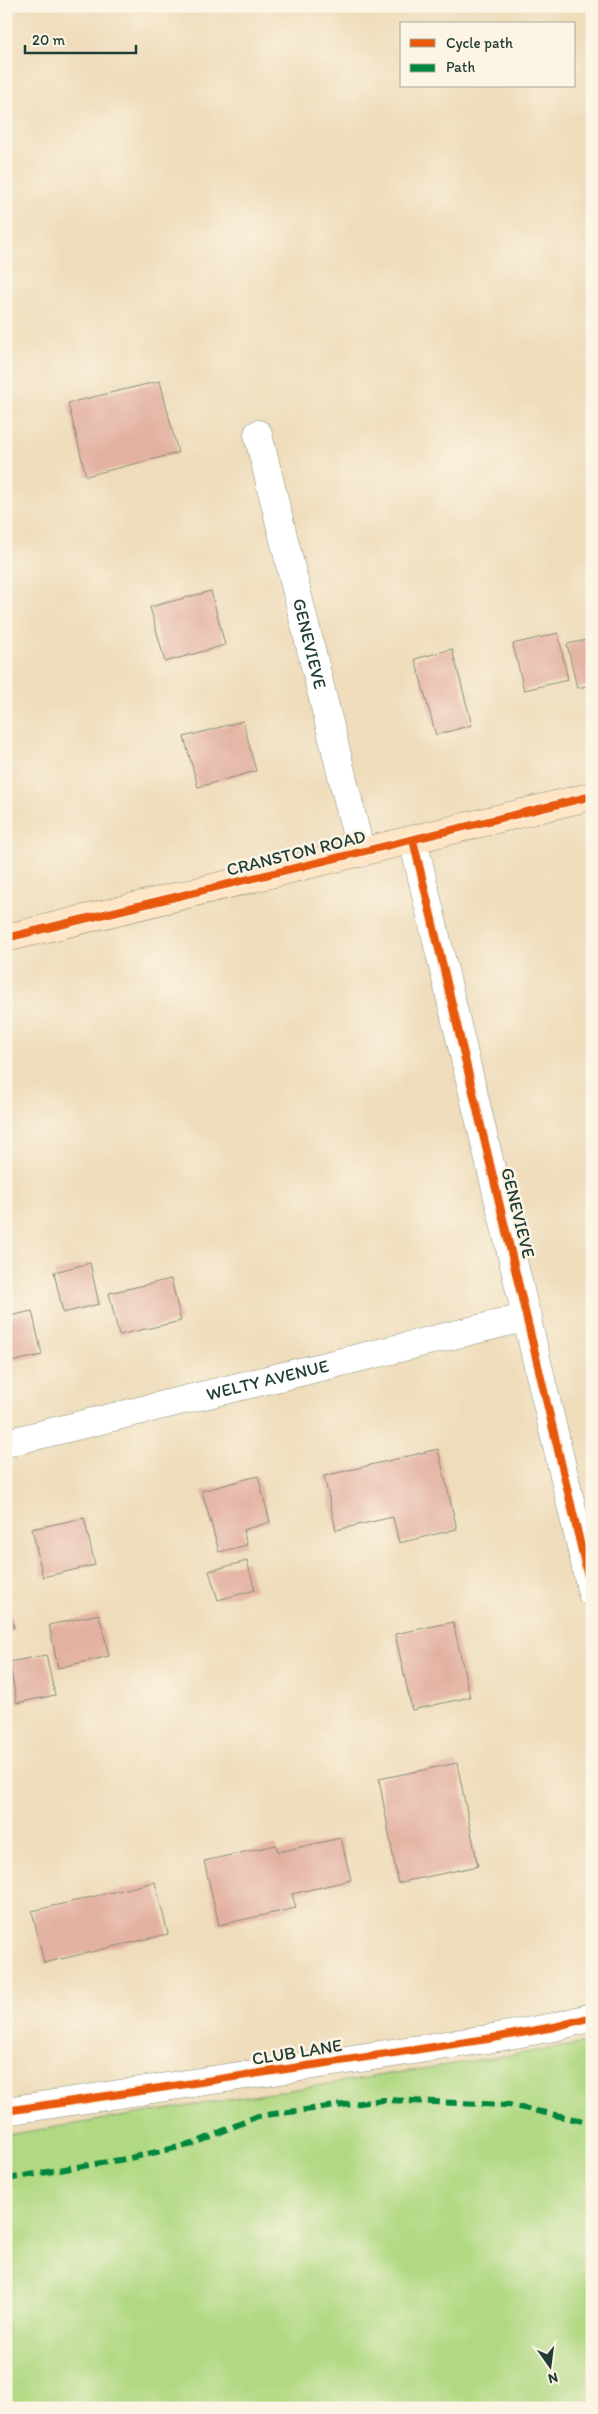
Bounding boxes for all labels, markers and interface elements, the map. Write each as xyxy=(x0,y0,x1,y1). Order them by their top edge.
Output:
scale bar xyxy=(25,22,136,54)
legend xyxy=(400,22,576,88)
text: 20 m xyxy=(32,31,66,49)
text: Cycle path xyxy=(446,34,513,52)
text: Path xyxy=(446,58,475,76)
street label: GENEVIEVE xyxy=(288,596,331,691)
street label: CRANSTON ROAD xyxy=(224,825,368,881)
street label: GENEVIEVE xyxy=(496,1165,540,1261)
street label: WELTY AVENUE xyxy=(204,1355,331,1405)
street label: CLUB LANE xyxy=(250,2034,344,2070)
north arrow xyxy=(526,2342,576,2392)
text: N xyxy=(546,2369,560,2388)

